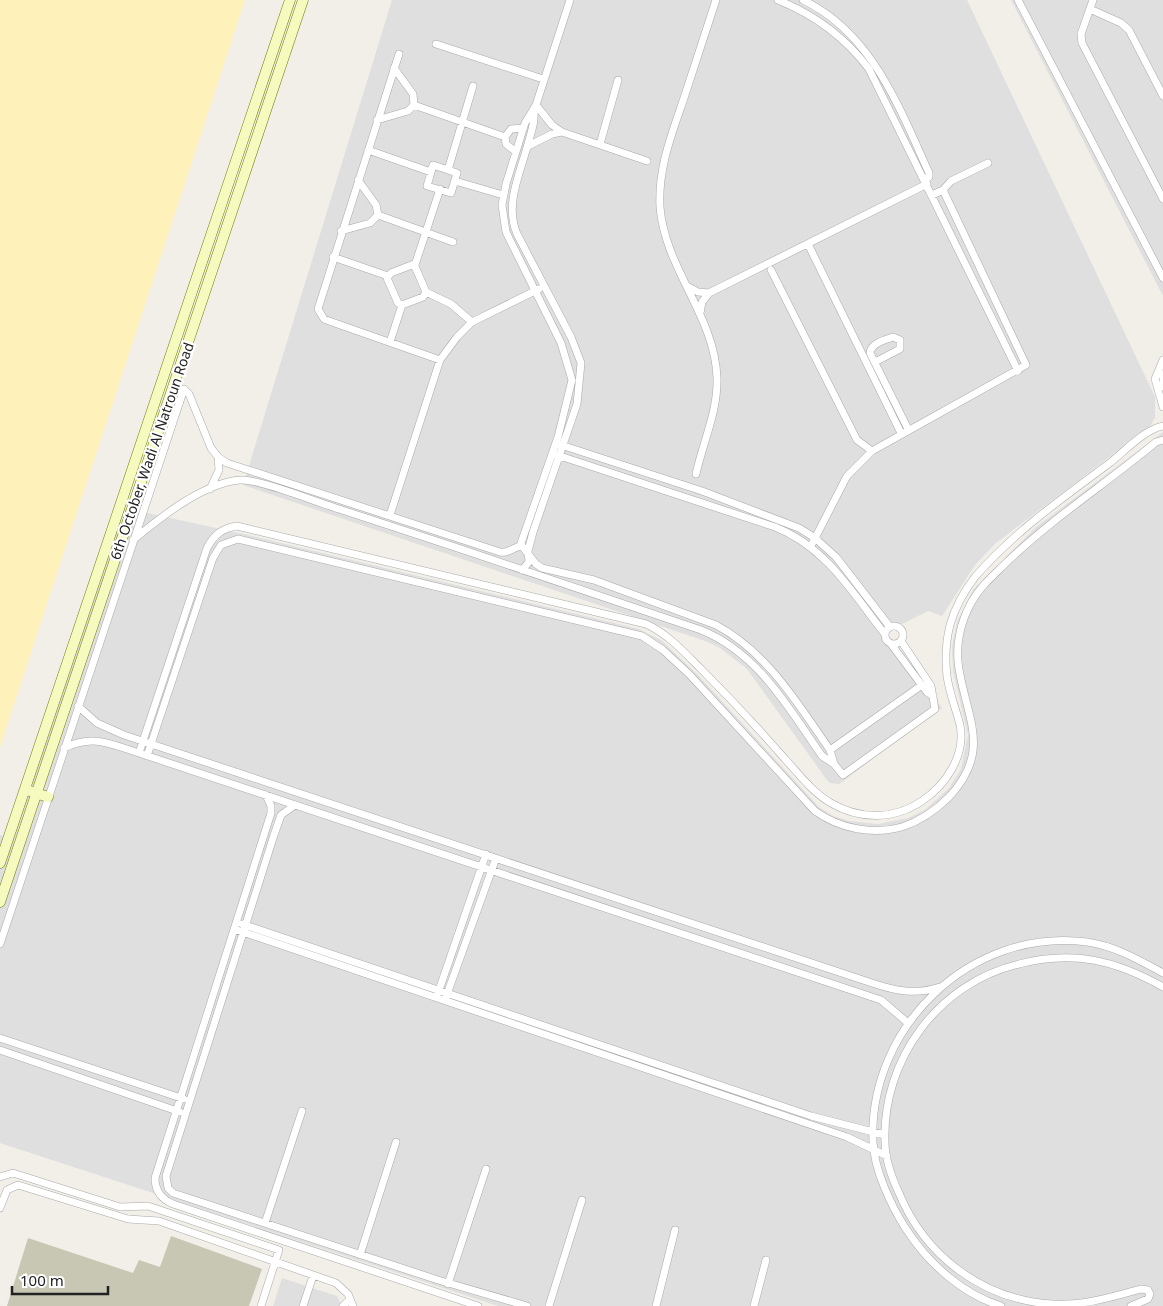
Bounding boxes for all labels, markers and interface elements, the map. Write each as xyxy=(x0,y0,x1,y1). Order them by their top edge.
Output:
street label: 6th October, Wadi Al Natroun Road xyxy=(105,340,198,562)
scale bar xyxy=(12,1264,109,1296)
text: 100 m xyxy=(20,1270,64,1290)

